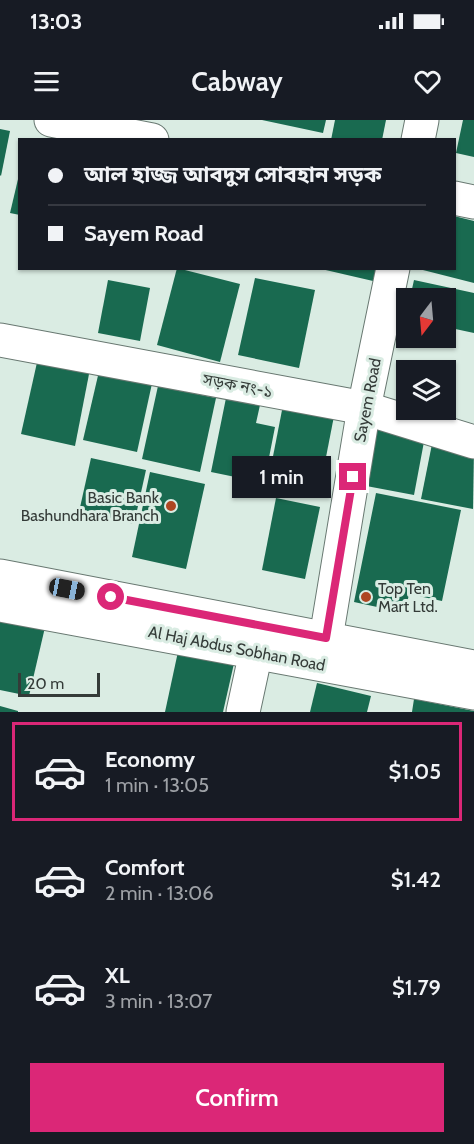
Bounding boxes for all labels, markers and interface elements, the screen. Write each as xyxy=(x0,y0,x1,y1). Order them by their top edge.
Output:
text: 13:03 xyxy=(30,8,82,35)
icon: menu xyxy=(30,65,63,98)
text: Cabway xyxy=(191,65,283,98)
icon: heart xyxy=(411,65,444,98)
text: আল হাজ্জ আবদুস সোবহান সড়ক xyxy=(84,161,382,188)
text: Sayem Road xyxy=(84,220,204,247)
north arrow xyxy=(396,288,456,348)
map controls xyxy=(396,288,456,420)
street label: Sayem Road xyxy=(350,356,385,444)
button: layers xyxy=(396,360,456,420)
street label: সড়ক নং-১ xyxy=(200,369,274,402)
callout: 1 min xyxy=(233,456,332,498)
route end xyxy=(339,463,366,490)
text: 1 min xyxy=(259,465,304,489)
place label: Basic Bank Bashundhara Branch xyxy=(21,488,160,525)
marker: Basic Bank Bashundhara Branch xyxy=(164,499,178,513)
car xyxy=(48,577,86,601)
place label: Top Ten Mart Ltd. xyxy=(378,579,438,616)
route start xyxy=(97,583,124,610)
marker: Top Ten Mart Ltd. xyxy=(359,590,373,604)
street label: Al Haj Abdus Sobhan Road xyxy=(147,622,327,675)
scale bar xyxy=(18,670,100,698)
text: 20 m xyxy=(27,674,64,693)
icon: car xyxy=(33,745,87,799)
text: Economy xyxy=(105,746,195,773)
text: $1.05 xyxy=(389,758,441,785)
text: 1 min · 13:05 xyxy=(105,773,209,797)
icon: car xyxy=(33,853,87,907)
text: Comfort xyxy=(105,854,184,881)
text: $1.42 xyxy=(391,866,441,893)
text: 2 min · 13:06 xyxy=(105,881,214,905)
icon: car xyxy=(33,961,87,1015)
text: XL xyxy=(105,962,130,989)
text: $1.79 xyxy=(392,974,441,1001)
text: 3 min · 13:07 xyxy=(105,989,212,1013)
button: Confirm xyxy=(30,1063,444,1132)

